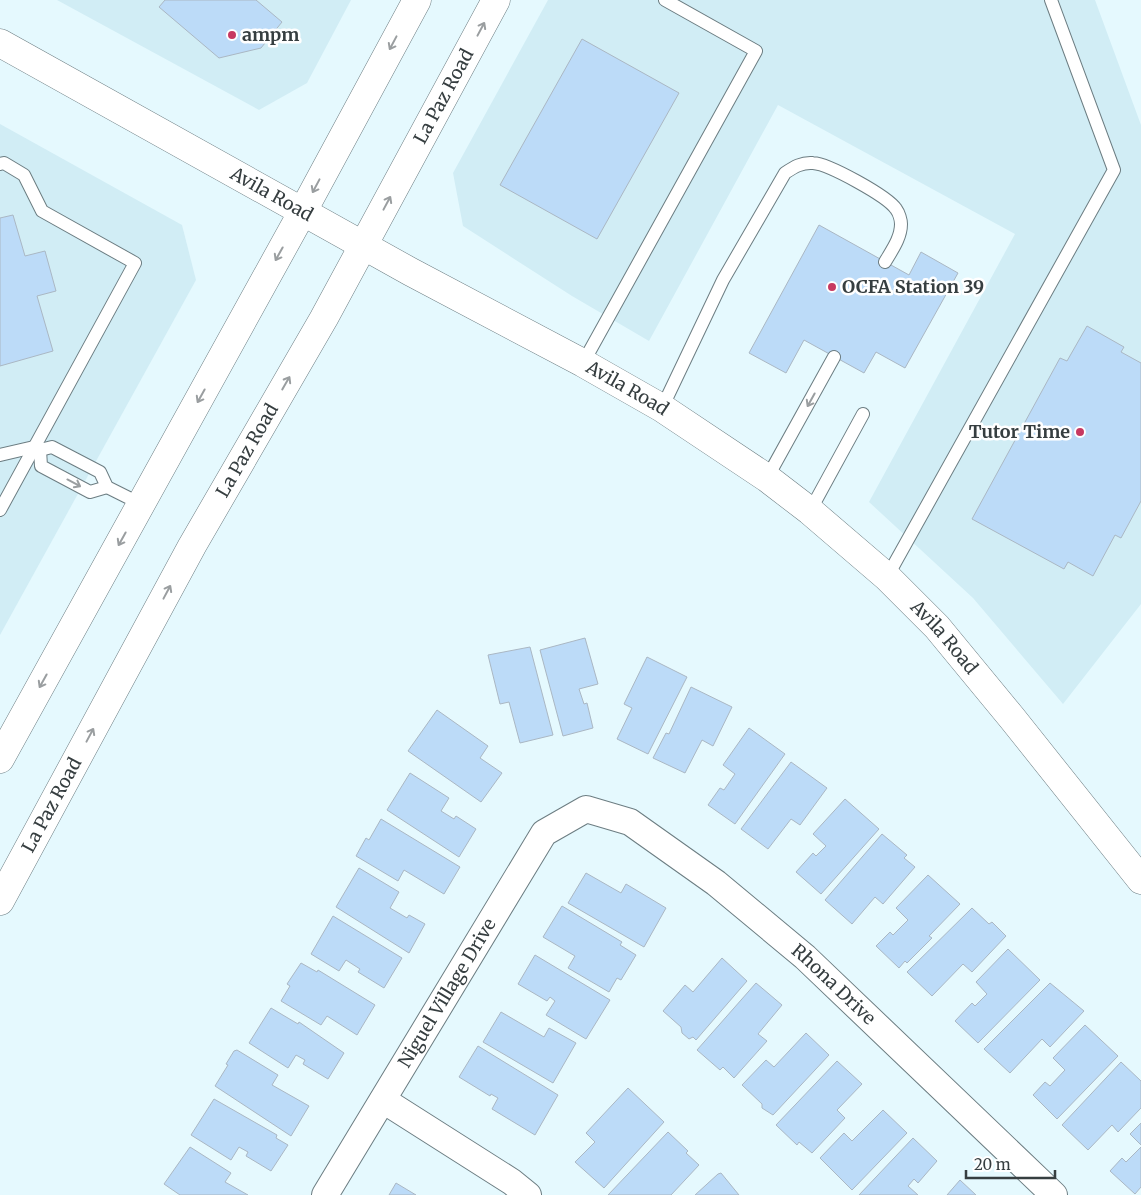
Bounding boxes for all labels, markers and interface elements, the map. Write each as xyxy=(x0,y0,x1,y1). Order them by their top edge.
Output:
one-way arrow xyxy=(476,22,486,36)
place label: ampm xyxy=(242,23,299,46)
marker: ampm xyxy=(226,29,238,41)
one-way arrow xyxy=(388,35,397,50)
street label: La Paz Road xyxy=(408,45,478,148)
street label: Avila Road xyxy=(226,161,317,226)
one-way arrow xyxy=(311,178,320,193)
one-way arrow xyxy=(382,195,392,210)
one-way arrow xyxy=(274,246,283,261)
place label: OCFA Station 39 xyxy=(842,275,984,298)
marker: OCFA Station 39 xyxy=(826,281,838,293)
street label: Avila Road xyxy=(581,355,673,420)
one-way arrow xyxy=(282,376,292,390)
one-way arrow xyxy=(195,389,205,403)
one-way arrow xyxy=(805,392,815,406)
street label: La Paz Road xyxy=(211,399,283,501)
place label: Tutor Time xyxy=(969,420,1070,443)
marker: Tutor Time xyxy=(1074,426,1086,438)
one-way arrow xyxy=(66,478,81,488)
one-way arrow xyxy=(117,531,127,546)
one-way arrow xyxy=(163,585,172,600)
street label: Avila Road xyxy=(905,594,983,679)
one-way arrow xyxy=(38,673,48,687)
one-way arrow xyxy=(86,728,95,743)
street label: La Paz Road xyxy=(16,753,86,856)
street label: Niguel Village Drive xyxy=(393,914,501,1072)
street label: Rhona Drive xyxy=(787,939,881,1029)
scale bar xyxy=(966,1148,1055,1180)
text: 20 m xyxy=(974,1155,1011,1174)

